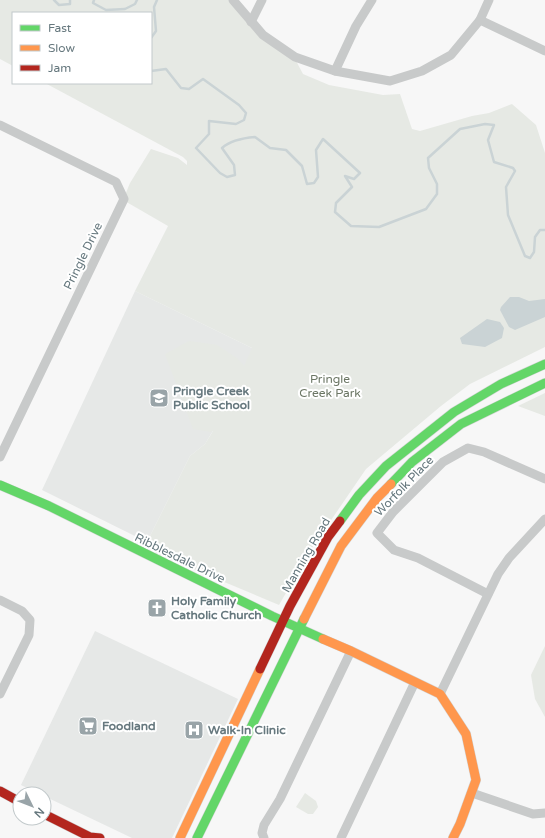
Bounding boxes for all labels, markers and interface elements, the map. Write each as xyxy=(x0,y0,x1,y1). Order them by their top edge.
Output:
legend xyxy=(12,12,152,84)
text: Fast xyxy=(48,21,72,35)
text: Slow xyxy=(48,41,75,55)
text: Jam xyxy=(48,61,71,75)
street label: Pringle Drive xyxy=(61,220,105,292)
park label: Pringle Creek Park xyxy=(299,372,361,400)
place label: Pringle Creek Public School xyxy=(173,384,250,412)
school or university icon: Pringle Creek Public School xyxy=(148,387,170,409)
street label: Worfolk Place xyxy=(372,453,436,519)
street label: Manning Road xyxy=(279,515,333,595)
street label: Ribblesdale Drive xyxy=(132,530,228,586)
place label: Holy Family Catholic Church xyxy=(171,594,262,622)
church icon: Holy Family Catholic Church xyxy=(146,597,168,619)
supermarket icon: Foodland xyxy=(77,715,99,737)
place label: Foodland xyxy=(102,719,156,733)
hospital icon: Walk-In Clinic xyxy=(183,719,205,741)
place label: Walk-In Clinic xyxy=(208,723,286,737)
north arrow xyxy=(12,786,52,826)
text: N xyxy=(31,805,47,820)

